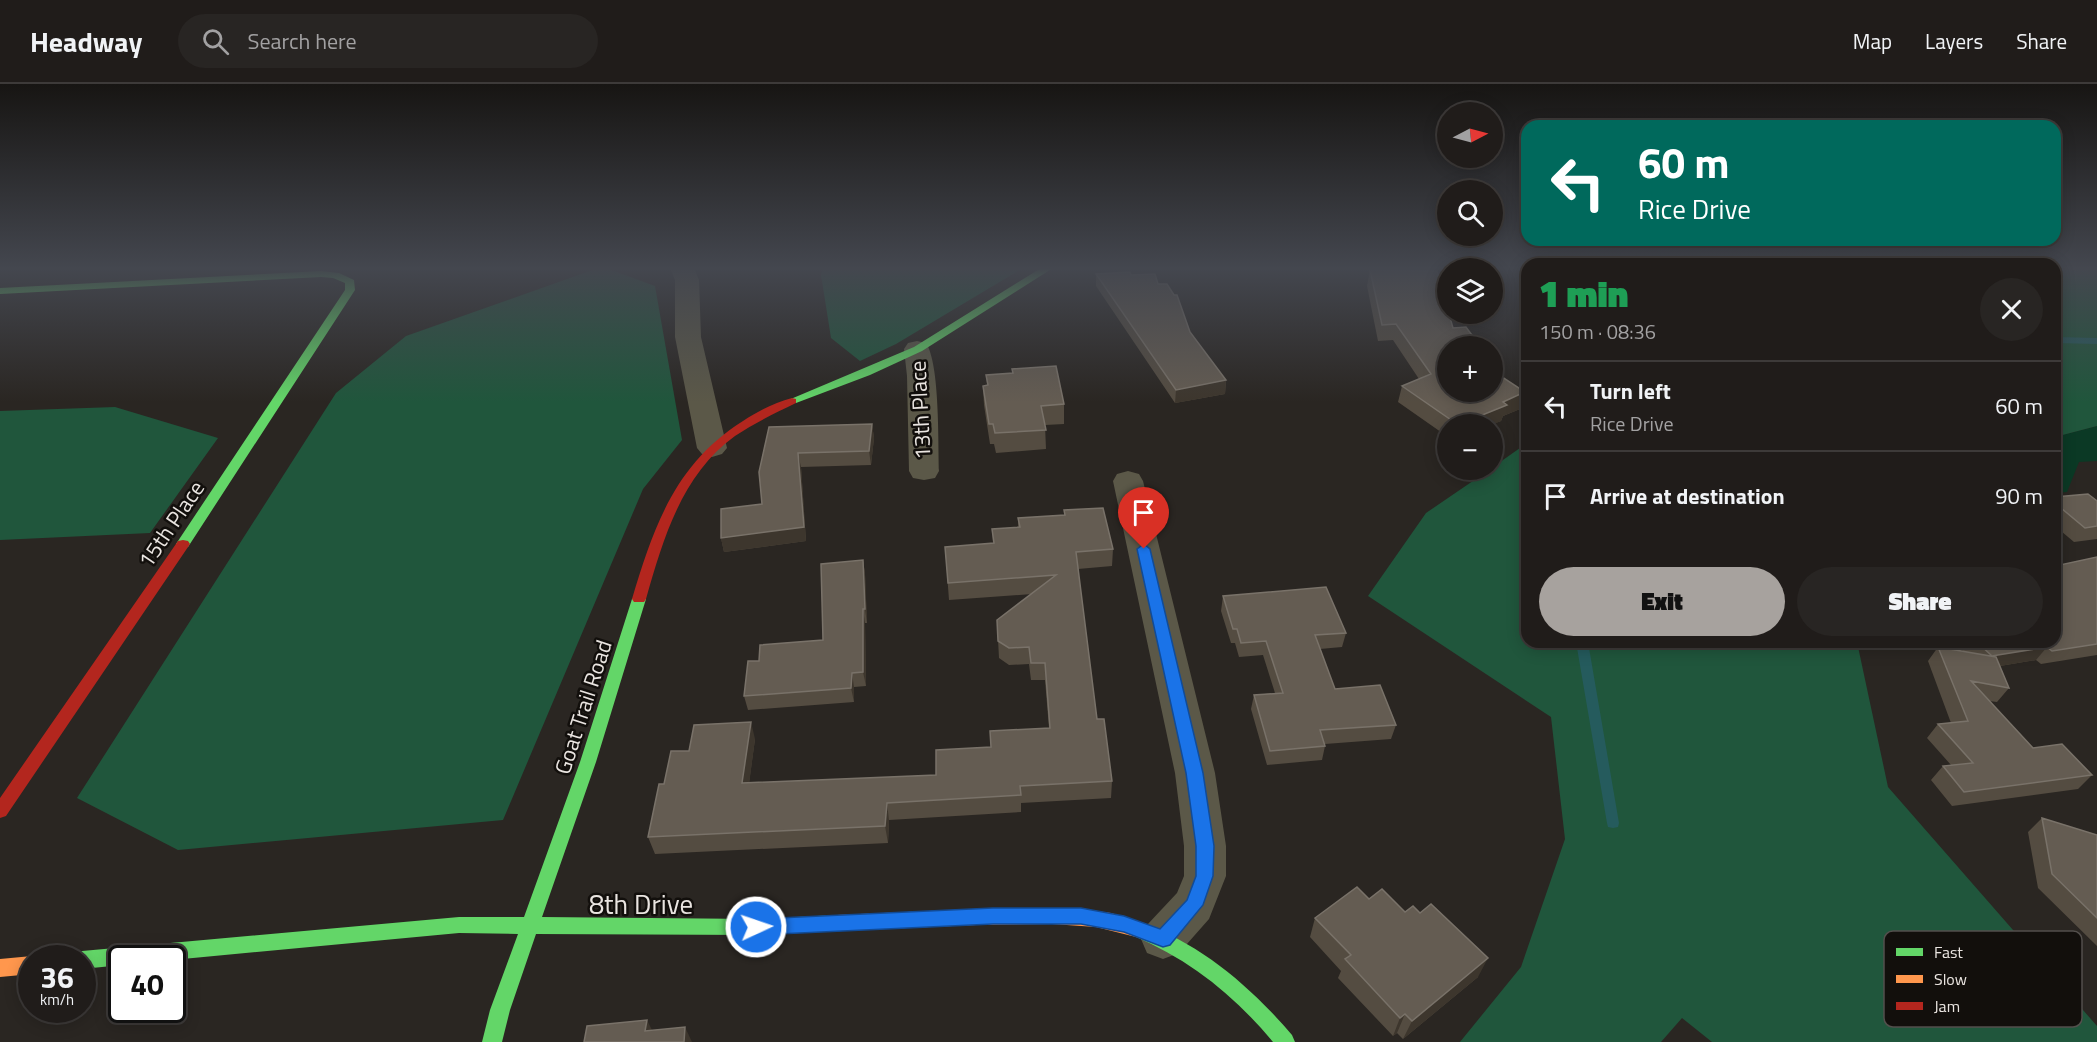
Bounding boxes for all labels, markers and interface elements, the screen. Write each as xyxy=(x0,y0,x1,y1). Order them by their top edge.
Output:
search box xyxy=(178,14,598,68)
text: Headway xyxy=(30,20,142,63)
text: Search here xyxy=(247,24,357,58)
icon: search xyxy=(199,25,232,58)
text: Map xyxy=(1853,25,1892,57)
text: Layers xyxy=(1925,25,1983,57)
text: Share xyxy=(2016,25,2067,57)
north arrow xyxy=(1437,102,1503,168)
map controls xyxy=(1437,102,1503,480)
text: 60 m xyxy=(1638,130,1730,194)
icon: left xyxy=(1539,144,1617,222)
button: search xyxy=(1437,180,1503,246)
text: Rice Drive xyxy=(1638,188,1751,229)
button: layers xyxy=(1437,258,1503,324)
text: 1 min xyxy=(1539,266,1628,321)
button: close xyxy=(1980,278,2043,341)
text: 150 m · 08:36 xyxy=(1539,316,1656,347)
button: + xyxy=(1437,336,1503,402)
street label: 13th Place xyxy=(900,360,940,460)
text: Turn left xyxy=(1590,374,1671,408)
text: 60 m xyxy=(1995,389,2043,423)
icon: left xyxy=(1539,390,1572,423)
text: Rice Drive xyxy=(1590,408,1674,439)
button: − xyxy=(1437,414,1503,480)
street label: 15th Place xyxy=(129,474,213,574)
text: Arrive at destination xyxy=(1590,479,1785,513)
text: 90 m xyxy=(1995,479,2043,513)
icon: arrive xyxy=(1539,480,1572,513)
pin xyxy=(1118,487,1169,549)
icon: arrive xyxy=(1127,496,1160,529)
button: Exit xyxy=(1539,567,1785,636)
button: Share xyxy=(1797,567,2043,636)
street label: Goat Trail Road xyxy=(545,635,621,779)
street label: 8th Drive xyxy=(589,883,693,924)
position arrow xyxy=(724,895,788,959)
legend xyxy=(1884,931,2082,1027)
text: Fast xyxy=(1934,940,1963,964)
speed limit sign: 40 xyxy=(108,945,186,1023)
text: 36 xyxy=(40,954,74,1000)
text: Slow xyxy=(1934,967,1967,991)
text: km/h xyxy=(40,988,74,1011)
text: Jam xyxy=(1934,994,1960,1018)

